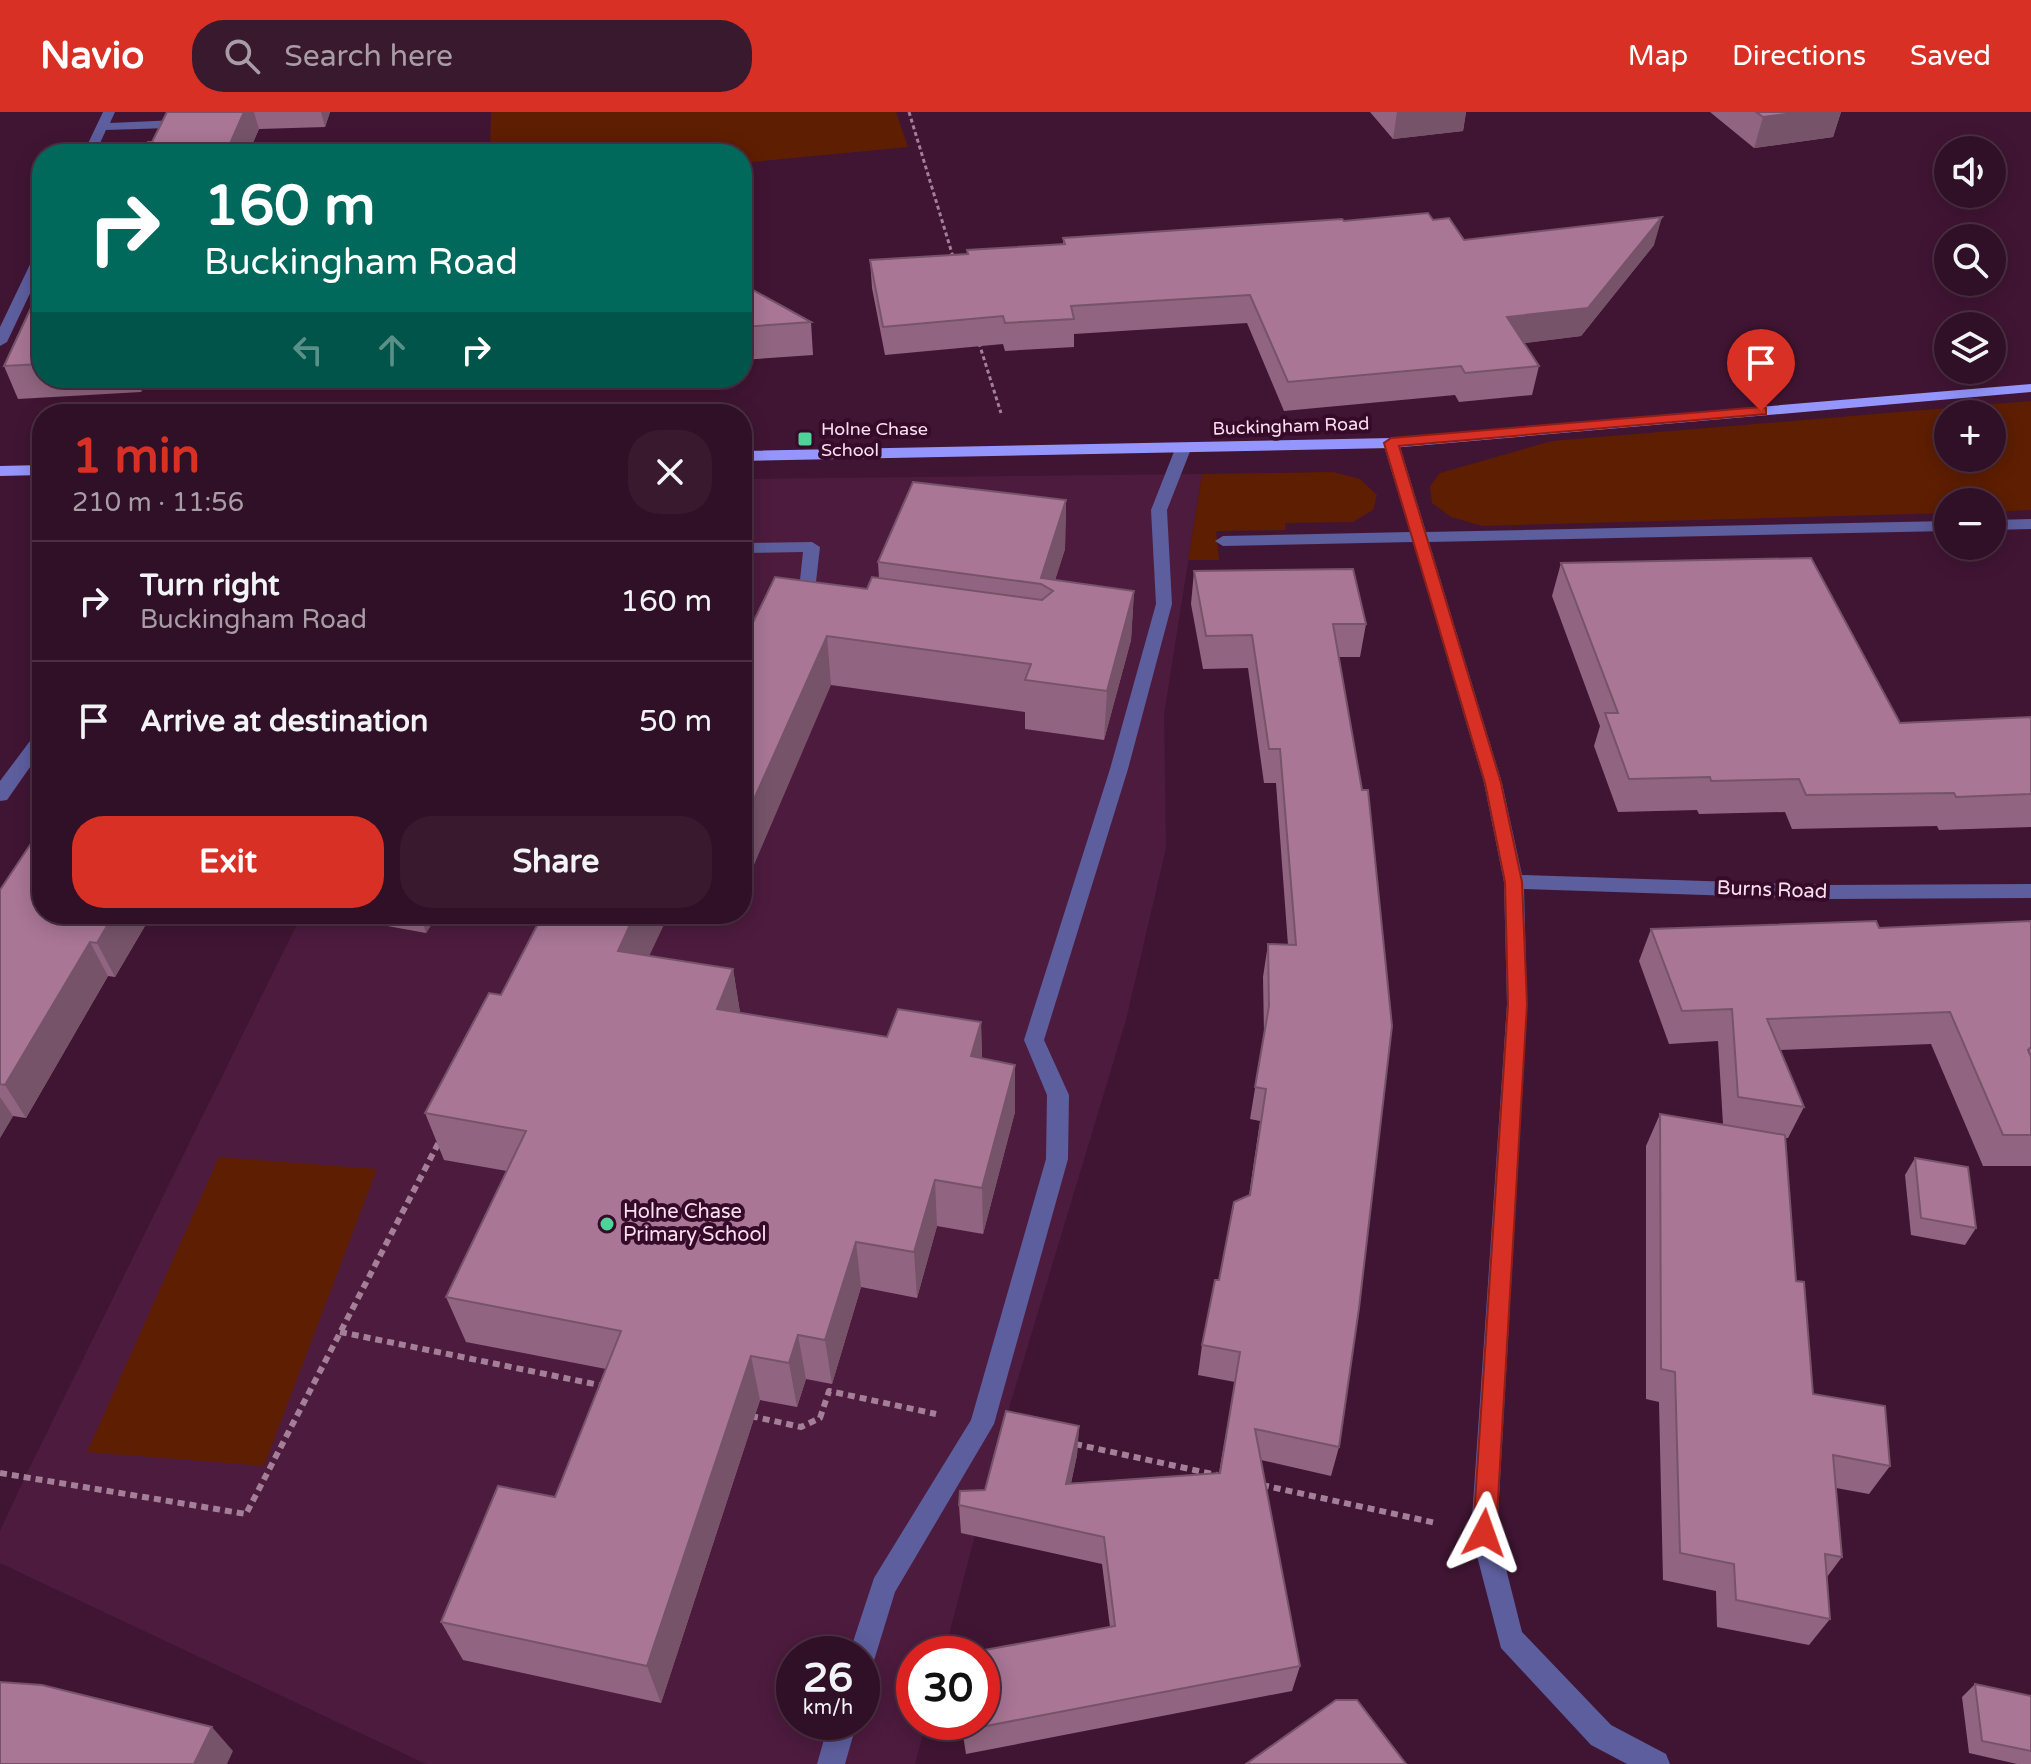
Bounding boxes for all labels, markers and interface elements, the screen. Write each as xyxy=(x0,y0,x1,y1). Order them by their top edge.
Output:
search box xyxy=(192,20,752,92)
text: Navio xyxy=(40,33,144,79)
icon: search xyxy=(220,34,264,78)
text: Search here xyxy=(284,38,453,75)
text: Map xyxy=(1628,39,1688,73)
text: Directions xyxy=(1732,39,1866,73)
text: Saved xyxy=(1910,39,1991,73)
map controls xyxy=(1934,136,2006,560)
button: sound xyxy=(1934,136,2006,208)
text: 160 m xyxy=(204,173,375,240)
icon: right xyxy=(72,176,176,280)
button: search xyxy=(1934,224,2006,296)
text: Buckingham Road xyxy=(204,241,518,284)
button: layers xyxy=(1934,312,2006,384)
icon: left xyxy=(286,328,330,372)
icon: ahead xyxy=(370,328,414,372)
icon: right xyxy=(454,328,498,372)
pin xyxy=(1727,329,1795,411)
icon: arrive xyxy=(1739,341,1783,385)
button: + xyxy=(1934,400,2006,472)
street label: Buckingham Road xyxy=(1212,412,1370,440)
place label: Holne Chase School xyxy=(821,418,928,461)
text: 1 min xyxy=(72,428,200,486)
button: close xyxy=(628,430,712,514)
marker: Holne Chase School xyxy=(796,430,814,448)
text: 210 m · 11:56 xyxy=(72,487,244,518)
button: − xyxy=(1934,488,2006,560)
text: Turn right xyxy=(140,567,280,604)
icon: right xyxy=(72,579,116,623)
text: 160 m xyxy=(620,583,712,620)
text: Buckingham Road xyxy=(140,604,367,635)
icon: arrive xyxy=(72,699,116,743)
text: Arrive at destination xyxy=(140,703,428,740)
text: 50 m xyxy=(639,703,712,740)
button: Exit xyxy=(72,816,384,908)
button: Share xyxy=(400,816,712,908)
street label: Burns Road xyxy=(1716,876,1828,904)
place label: Holne Chase Primary School xyxy=(623,1200,767,1247)
marker: Holne Chase Primary School xyxy=(598,1215,616,1233)
position arrow xyxy=(1442,1491,1526,1575)
speed limit sign: 30 xyxy=(896,1636,1000,1740)
text: 26 xyxy=(803,1654,853,1702)
text: km/h xyxy=(803,1696,853,1720)

